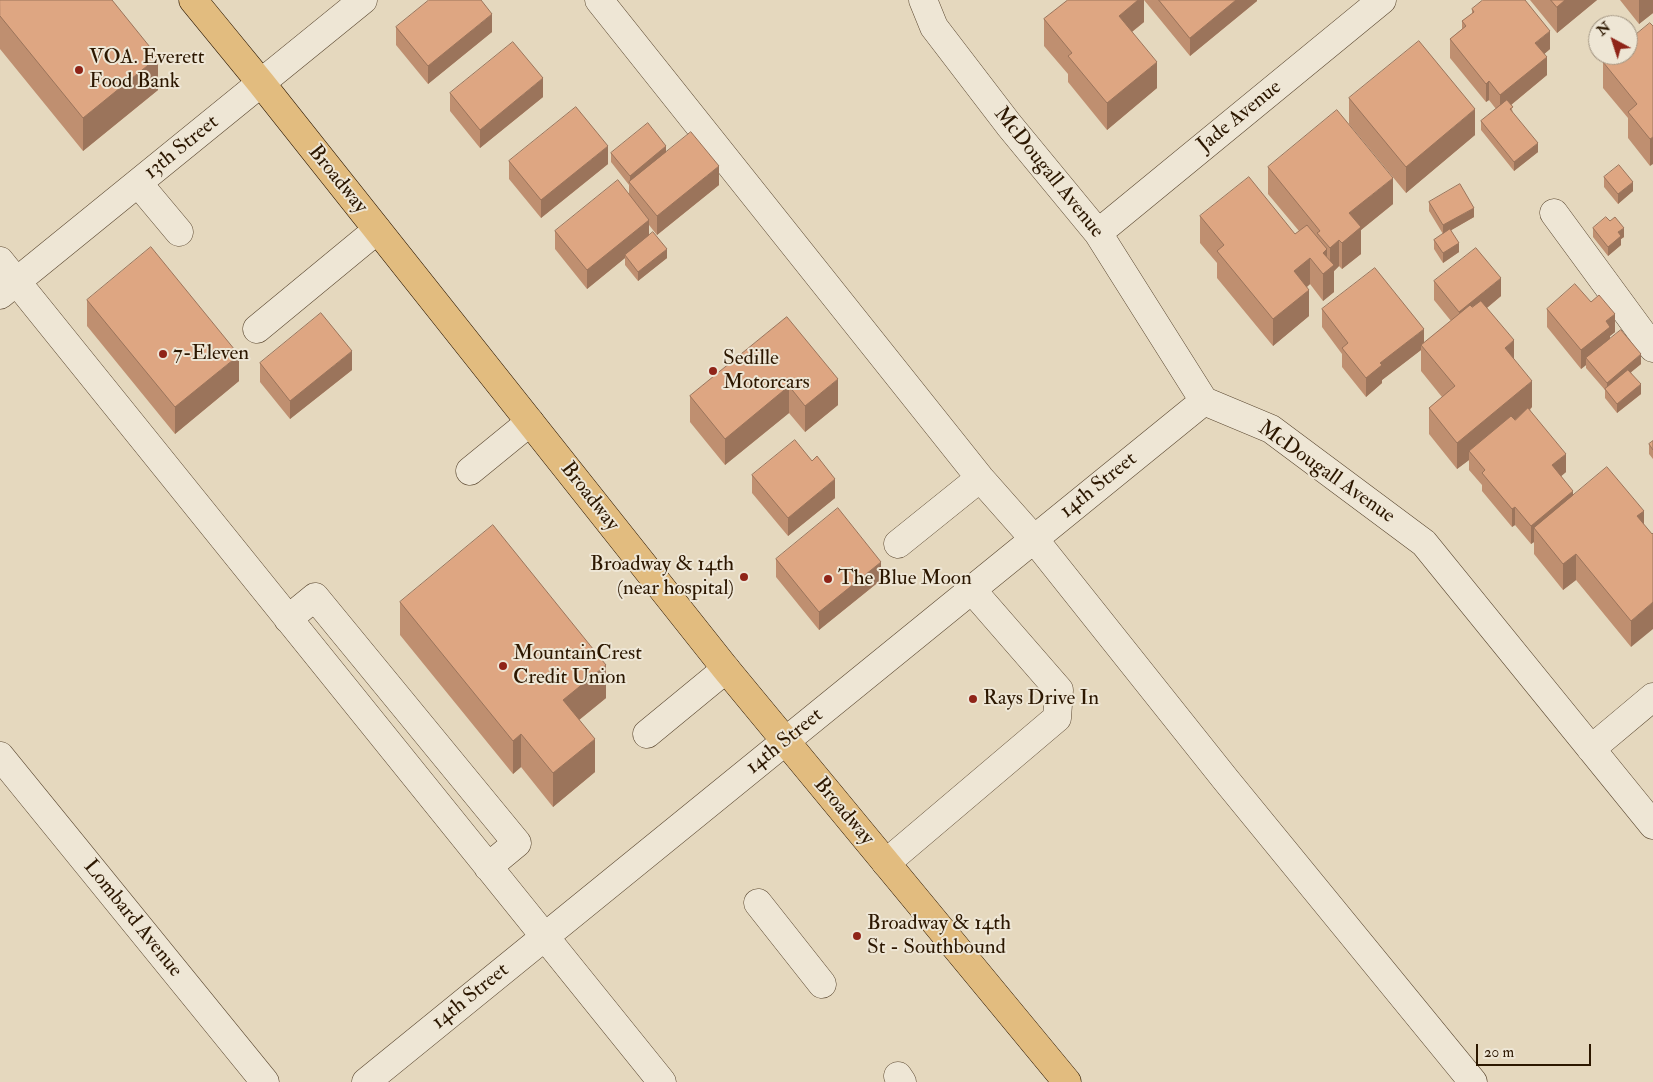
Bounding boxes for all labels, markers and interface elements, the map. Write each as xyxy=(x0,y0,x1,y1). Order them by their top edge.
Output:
north arrow xyxy=(1588,15,1638,65)
text: N xyxy=(1593,18,1614,39)
place label: VOA. Everett Food Bank xyxy=(89,45,205,95)
marker: VOA. Everett Food Bank xyxy=(73,64,85,76)
street label: Jade Avenue xyxy=(1193,75,1287,159)
street label: McDougall Avenue xyxy=(987,102,1109,244)
street label: 13th Street xyxy=(140,110,224,186)
street label: Broadway xyxy=(302,141,372,219)
place label: 7-Eleven xyxy=(173,341,249,367)
place label: Sedille Motorcars xyxy=(723,346,810,396)
marker: 7-Eleven xyxy=(157,348,169,360)
marker: Sedille Motorcars xyxy=(707,365,719,377)
street label: McDougall Avenue xyxy=(1253,416,1399,530)
street label: 14th Street xyxy=(1055,447,1143,525)
street label: Broadway xyxy=(554,457,624,537)
place label: Broadway & 14th (near hospital) xyxy=(590,552,734,602)
place label: The Blue Moon xyxy=(838,566,972,592)
marker: Broadway & 14th (near hospital) xyxy=(738,571,750,583)
marker: The Blue Moon xyxy=(822,573,834,585)
place label: MountainCrest Credit Union xyxy=(513,641,642,691)
marker: MountainCrest Credit Union xyxy=(497,660,509,672)
place label: Rays Drive In xyxy=(983,686,1099,712)
marker: Rays Drive In xyxy=(967,693,979,705)
street label: 14th Street xyxy=(741,703,829,781)
street label: Broadway xyxy=(807,773,879,851)
street label: Lombard Avenue xyxy=(77,855,187,983)
place label: Broadway & 14th St - Southbound xyxy=(867,911,1011,961)
marker: Broadway & 14th St - Southbound xyxy=(851,930,863,942)
street label: 14th Street xyxy=(427,958,515,1036)
scale bar xyxy=(1478,1034,1593,1066)
text: 20 m xyxy=(1484,1043,1514,1062)

